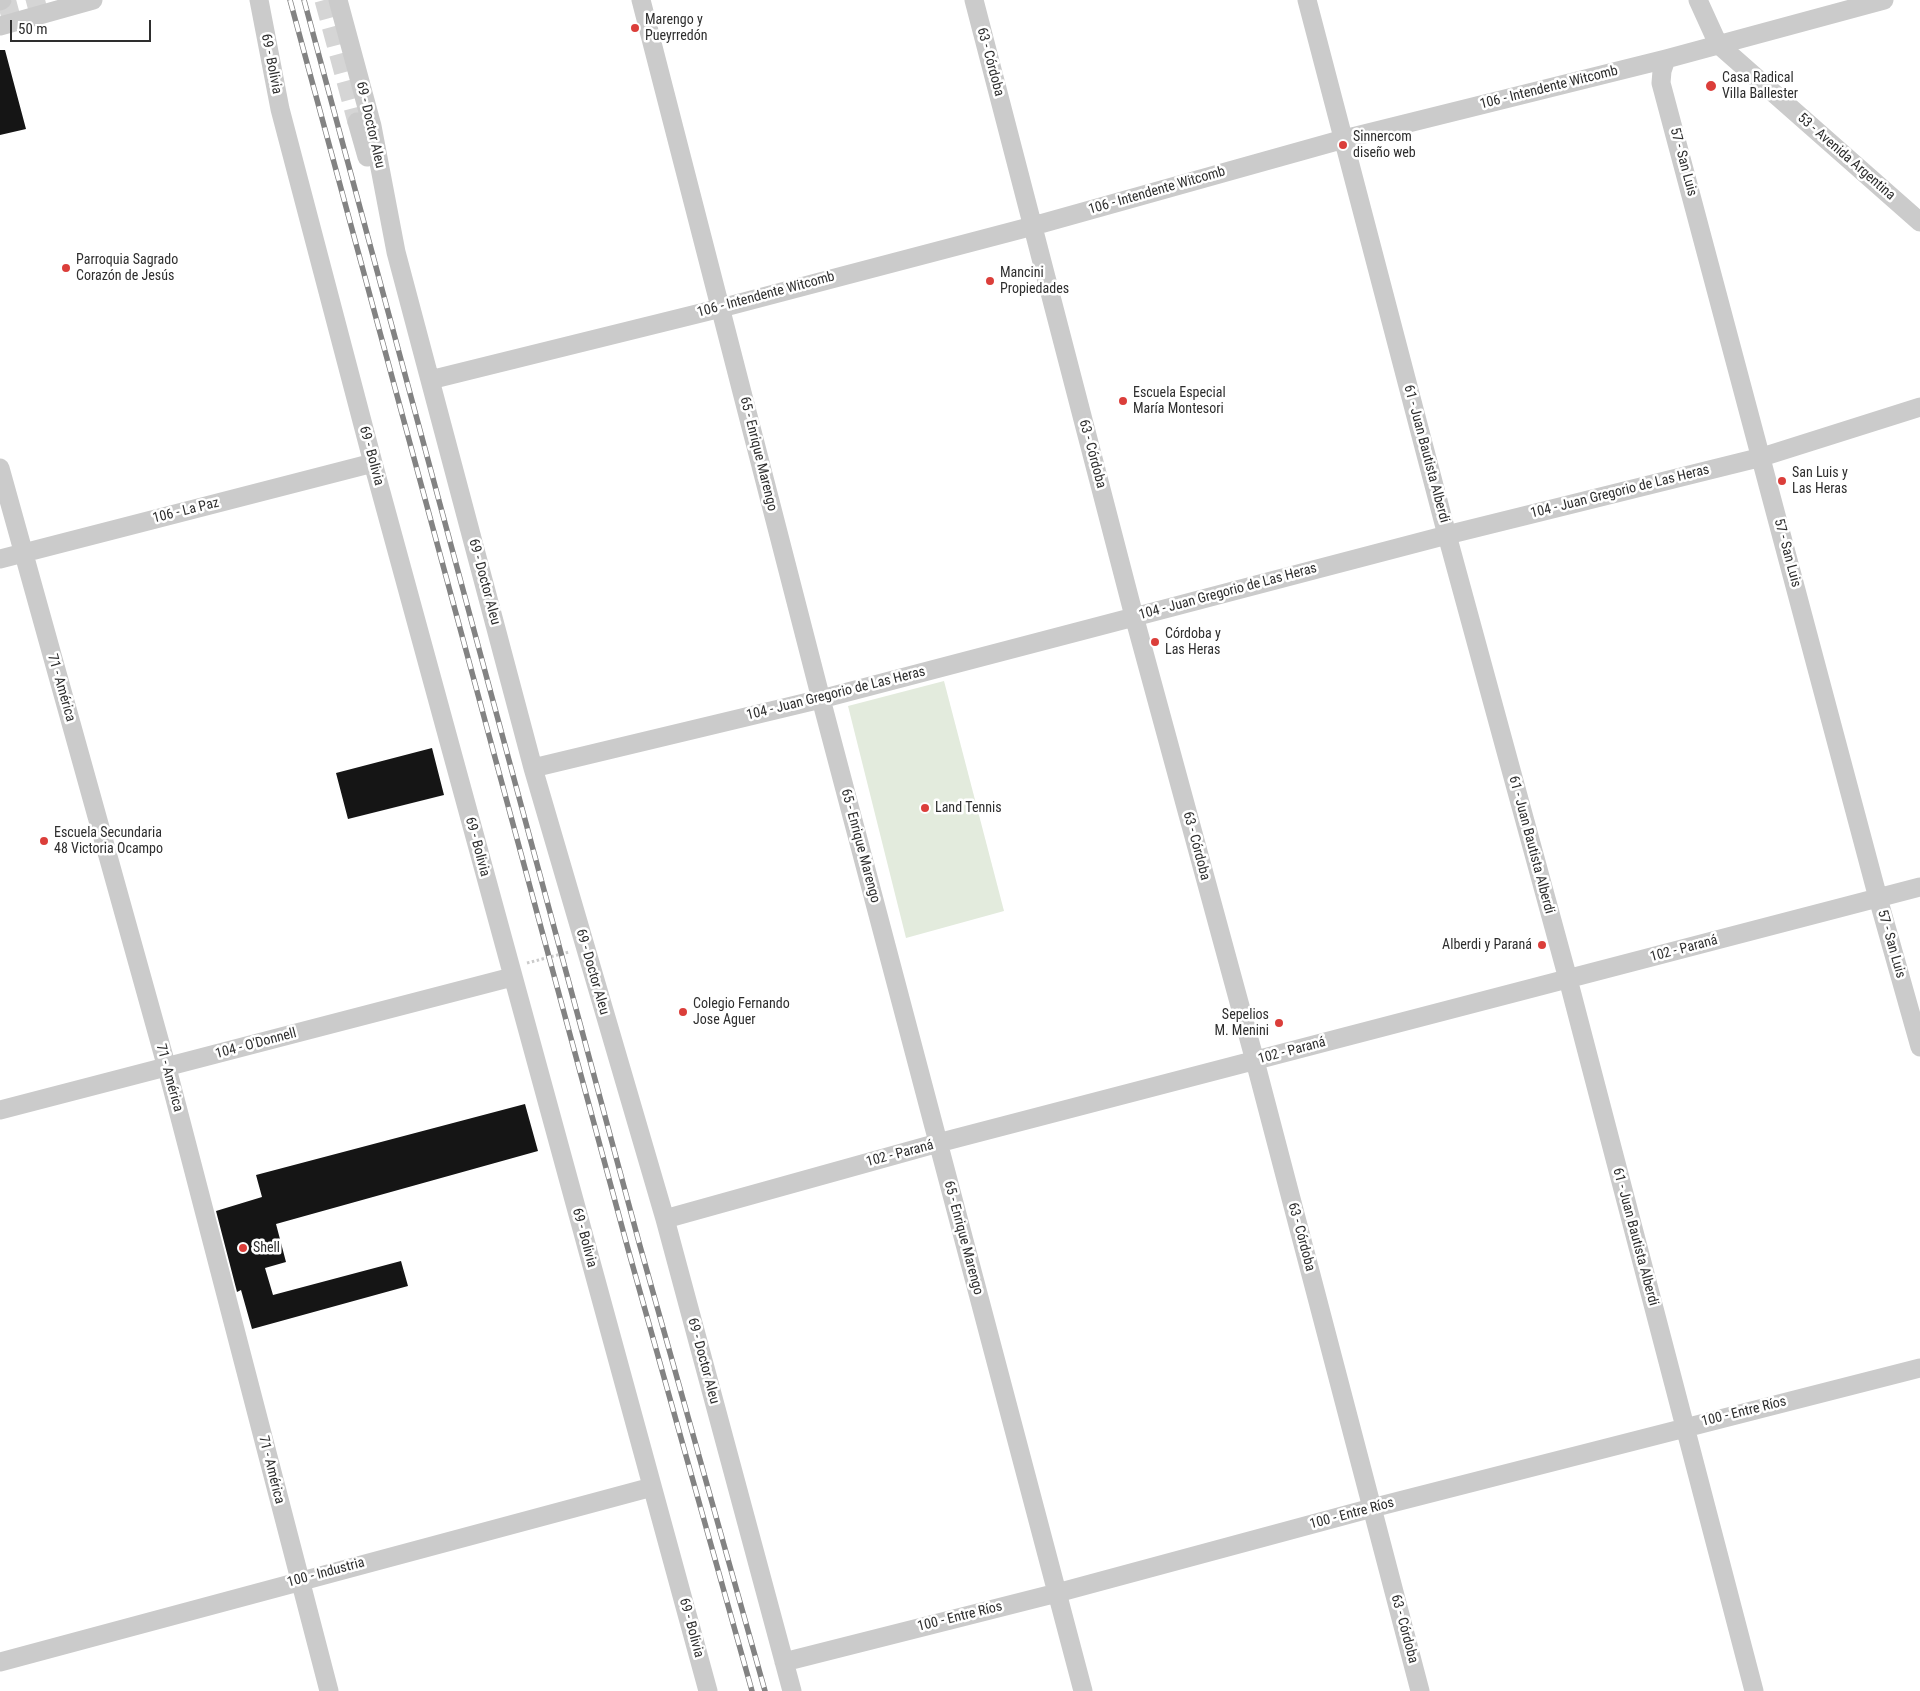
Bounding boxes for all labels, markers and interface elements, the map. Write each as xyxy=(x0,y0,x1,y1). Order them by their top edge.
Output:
scale bar xyxy=(12,10,154,42)
place label: Marengo y Pueyrredón xyxy=(645,12,708,44)
text: 50 m xyxy=(18,20,48,38)
marker: Marengo y Pueyrredón xyxy=(629,22,641,34)
street label: 63 - Córdoba xyxy=(973,26,1007,98)
street label: 69 - Bolivia xyxy=(257,33,285,95)
street label: 106 - Intendente Witcomb xyxy=(1478,63,1620,113)
place label: Casa Radical Villa Ballester xyxy=(1722,70,1798,102)
marker: Casa Radical Villa Ballester xyxy=(1704,79,1718,93)
street label: 69 - Doctor Aleu xyxy=(352,80,388,170)
street label: 53 - Avenida Argentina xyxy=(1794,110,1898,204)
street label: 57 - San Luis xyxy=(1666,126,1700,198)
place label: Sinnercom diseño web xyxy=(1353,129,1416,162)
marker: Sinnercom diseño web xyxy=(1337,139,1349,151)
street label: 106 - Intendente Witcomb xyxy=(1087,163,1227,219)
place label: Parroquia Sagrado Corazón de Jesús xyxy=(76,252,178,284)
marker: Parroquia Sagrado Corazón de Jesús xyxy=(60,262,72,274)
place label: Mancini Propiedades xyxy=(1000,265,1069,298)
street label: 106 - Intendente Witcomb xyxy=(695,269,837,321)
marker: Mancini Propiedades xyxy=(984,275,996,287)
street label: 61 - Juan Bautista Alberdi xyxy=(1400,383,1452,525)
place label: Escuela Especial María Montesori xyxy=(1133,385,1226,418)
street label: 65 - Enrique Marengo xyxy=(736,395,780,513)
marker: Escuela Especial María Montesori xyxy=(1117,395,1129,407)
street label: 63 - Córdoba xyxy=(1075,418,1109,490)
street label: 69 - Bolivia xyxy=(355,424,387,488)
street label: 104 - Juan Gregorio de Las Heras xyxy=(1529,462,1711,522)
place label: San Luis y Las Heras xyxy=(1792,465,1848,498)
marker: San Luis y Las Heras xyxy=(1776,475,1788,487)
street label: 106 - La Paz xyxy=(151,495,221,527)
street label: 57 - San Luis xyxy=(1770,517,1804,589)
street label: 69 - Doctor Aleu xyxy=(464,537,504,627)
street label: 104 - Juan Gregorio de Las Heras xyxy=(1137,560,1319,624)
place label: Córdoba y Las Heras xyxy=(1165,626,1221,658)
marker: Córdoba y Las Heras xyxy=(1149,636,1161,648)
street label: 71 - América xyxy=(43,652,79,724)
street label: 104 - Juan Gregorio de Las Heras xyxy=(745,664,927,724)
street label: 61 - Juan Bautista Alberdi xyxy=(1505,774,1557,916)
street label: 65 - Enrique Marengo xyxy=(837,787,883,905)
place label: Land Tennis xyxy=(935,800,1002,816)
marker: Land Tennis xyxy=(919,802,931,814)
street label: 63 - Córdoba xyxy=(1179,810,1213,882)
street label: 69 - Bolivia xyxy=(461,815,493,879)
place label: Escuela Secundaria 48 Victoria Ocampo xyxy=(54,825,163,858)
marker: Escuela Secundaria 48 Victoria Ocampo xyxy=(38,835,50,847)
street label: 57 - San Luis xyxy=(1873,908,1909,980)
street label: 69 - Doctor Aleu xyxy=(572,927,612,1017)
street label: 102 - Paraná xyxy=(1648,932,1720,966)
place label: Alberdi y Paraná xyxy=(1442,937,1532,953)
marker: Alberdi y Paraná xyxy=(1536,939,1548,951)
place label: Colegio Fernando Jose Aguer xyxy=(693,996,790,1028)
marker: Colegio Fernando Jose Aguer xyxy=(677,1006,689,1018)
place label: Sepelios M. Menini xyxy=(1214,1007,1269,1040)
marker: Sepelios M. Menini xyxy=(1273,1017,1285,1029)
street label: 104 - O'Donnell xyxy=(214,1025,298,1063)
street label: 102 - Paraná xyxy=(1256,1034,1328,1068)
street label: 71 - América xyxy=(152,1042,186,1114)
street label: 102 - Paraná xyxy=(864,1137,936,1171)
street label: 61 - Juan Bautista Alberdi xyxy=(1609,1166,1661,1308)
street label: 65 - Enrique Marengo xyxy=(940,1179,986,1297)
street label: 63 - Córdoba xyxy=(1284,1201,1318,1273)
street label: 69 - Bolivia xyxy=(568,1206,600,1270)
place label: Shell xyxy=(253,1240,280,1256)
marker: Shell xyxy=(237,1242,249,1254)
street label: 69 - Doctor Aleu xyxy=(683,1316,723,1406)
street label: 100 - Entre Ríos xyxy=(1700,1393,1788,1431)
street label: 71 - América xyxy=(254,1434,288,1506)
street label: 100 - Entre Ríos xyxy=(1308,1495,1396,1533)
street label: 100 - Industria xyxy=(286,1555,366,1591)
street label: 63 - Córdoba xyxy=(1387,1593,1421,1665)
street label: 69 - Bolivia xyxy=(675,1596,707,1660)
street label: 100 - Entre Ríos xyxy=(916,1598,1004,1636)

